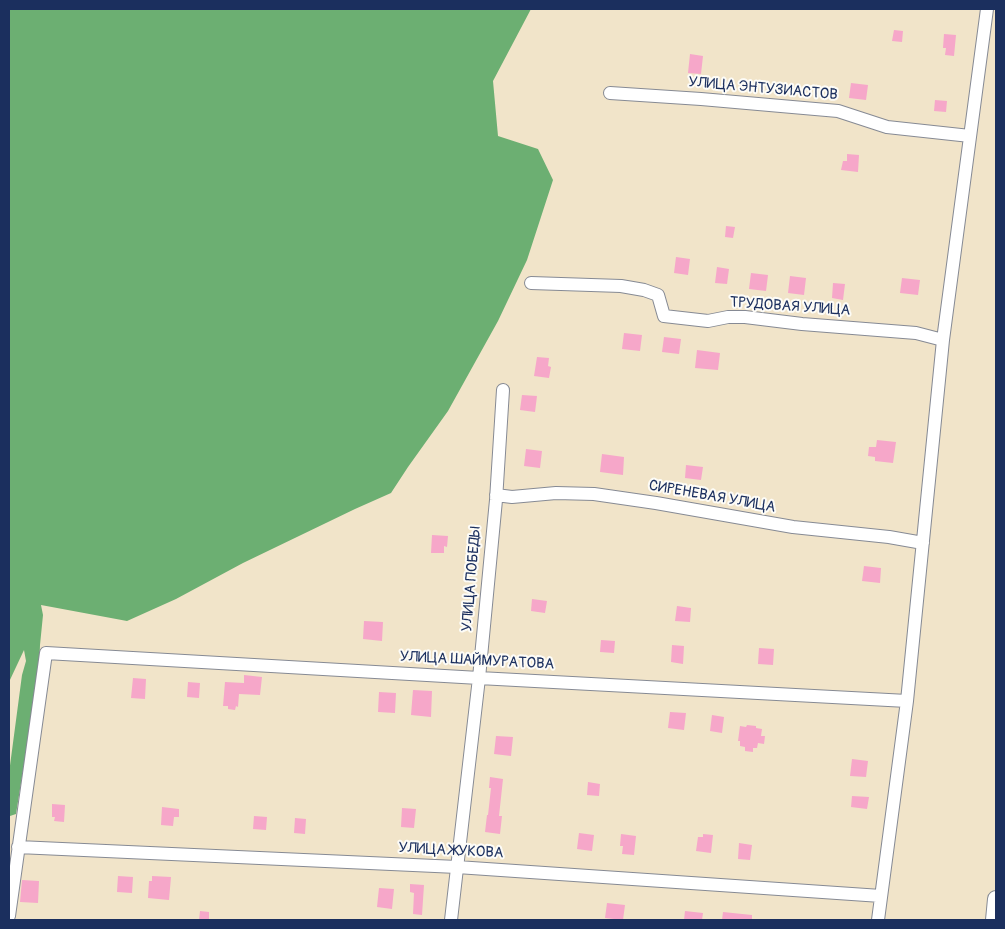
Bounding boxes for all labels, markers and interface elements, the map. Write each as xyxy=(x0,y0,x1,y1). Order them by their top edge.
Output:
street label: УЛИЦА ЭНТУЗИАСТОВ xyxy=(688,74,838,104)
street label: ТРУДОВАЯ УЛИЦА xyxy=(729,294,851,320)
street label: СИРЕНЕВАЯ УЛИЦА xyxy=(647,477,777,517)
street label: УЛИЦА ПОБЕДЫ xyxy=(458,526,486,632)
street label: УЛИЦА ШАЙМУРАТОВА xyxy=(399,648,555,674)
street label: УЛИЦА ЖУКОВА xyxy=(398,839,504,863)

